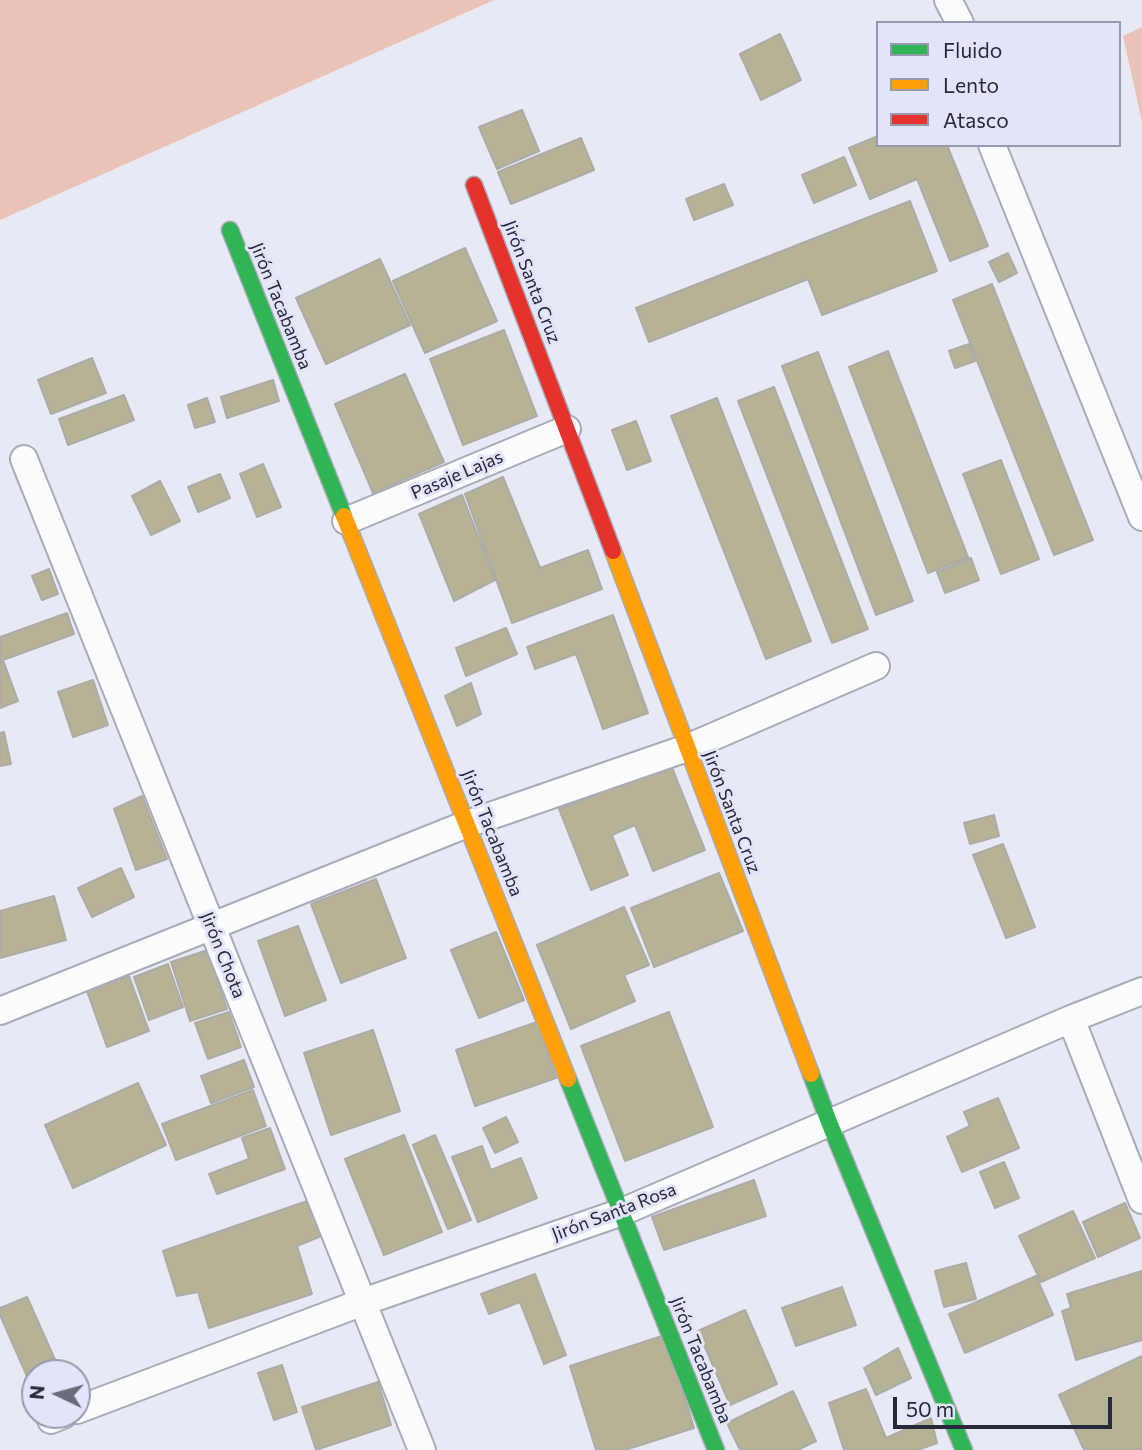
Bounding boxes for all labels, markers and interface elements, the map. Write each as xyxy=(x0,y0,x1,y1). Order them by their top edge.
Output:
legend xyxy=(876,21,1121,147)
text: Fluido xyxy=(943,37,1002,62)
text: Lento xyxy=(943,72,999,97)
text: Atasco xyxy=(943,107,1009,132)
street label: Jirón Santa Cruz xyxy=(499,217,565,347)
street label: Jirón Tacabamba xyxy=(246,239,316,373)
street label: Pasaje Lajas xyxy=(408,446,506,504)
street label: Jirón Santa Cruz xyxy=(699,747,765,877)
street label: Jirón Tacabamba xyxy=(457,766,527,900)
street label: Jirón Chota xyxy=(196,909,250,1001)
street label: Jirón Santa Rosa xyxy=(549,1178,679,1246)
street label: Jirón Tacabamba xyxy=(666,1293,736,1427)
north arrow xyxy=(21,1359,91,1429)
text: N xyxy=(24,1384,49,1400)
scale bar xyxy=(897,1384,1116,1428)
text: 50 m xyxy=(906,1396,954,1421)

